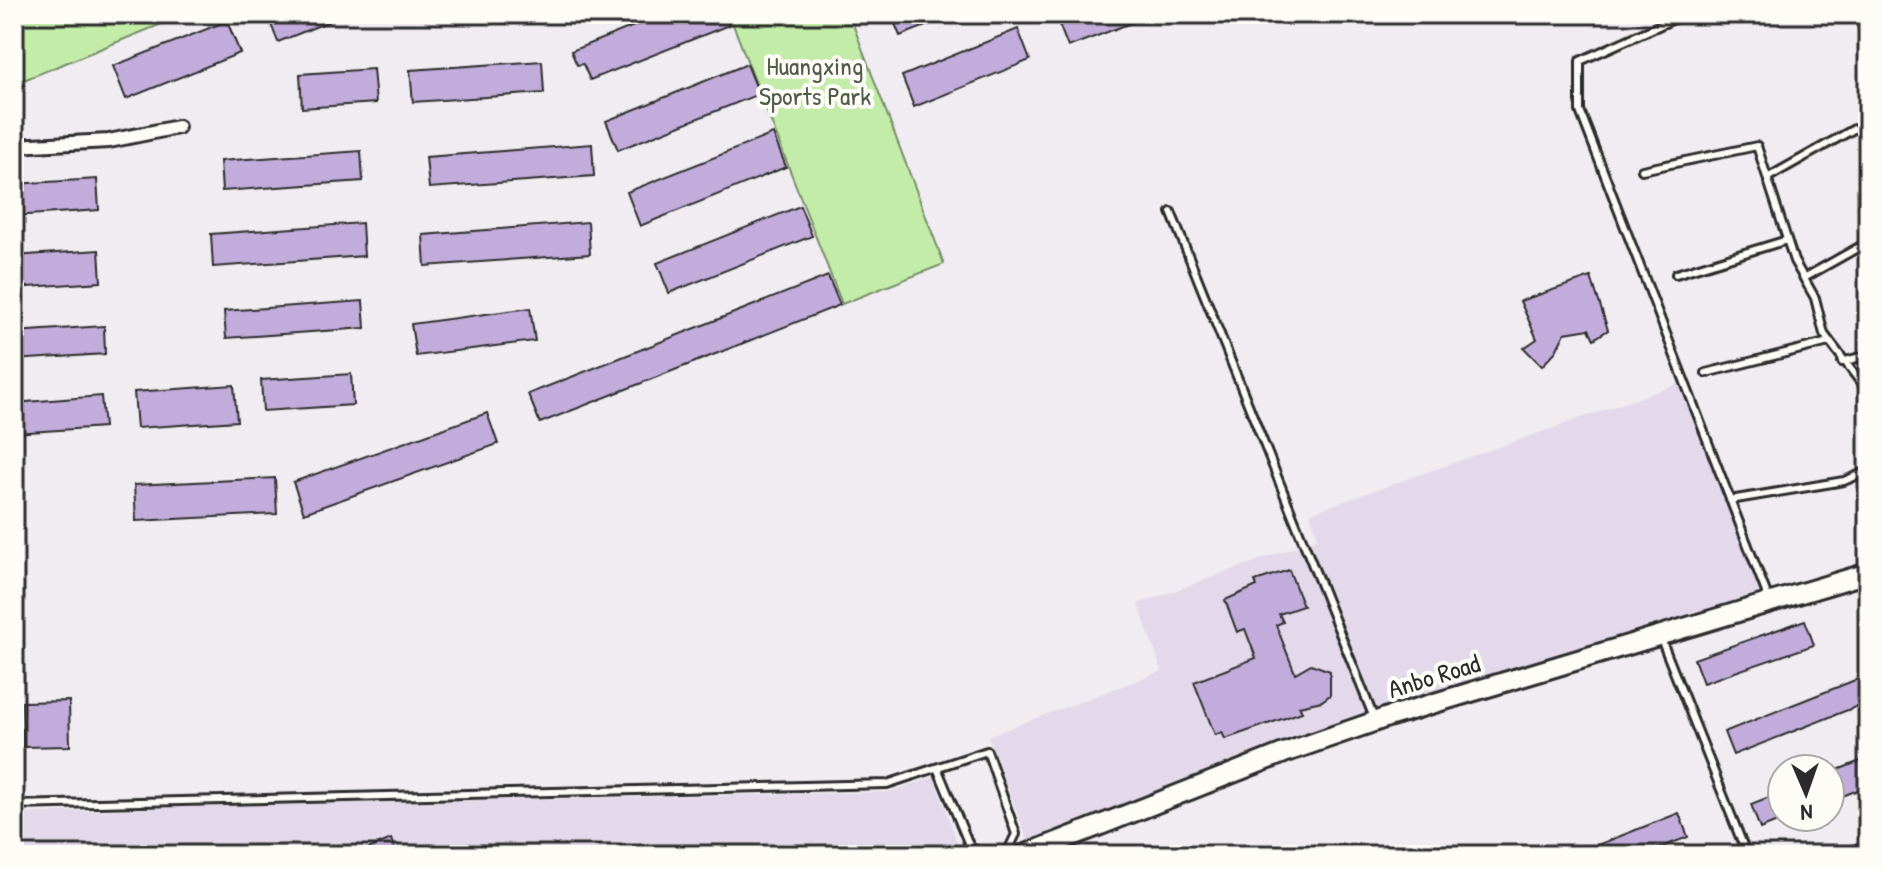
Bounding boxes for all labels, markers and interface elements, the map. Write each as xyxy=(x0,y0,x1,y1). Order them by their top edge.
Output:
park label: Huangxing Sports Park xyxy=(759,48,871,113)
street label: Anbo Road xyxy=(1384,645,1484,706)
north arrow xyxy=(1766,753,1846,833)
text: N xyxy=(1800,798,1813,828)

